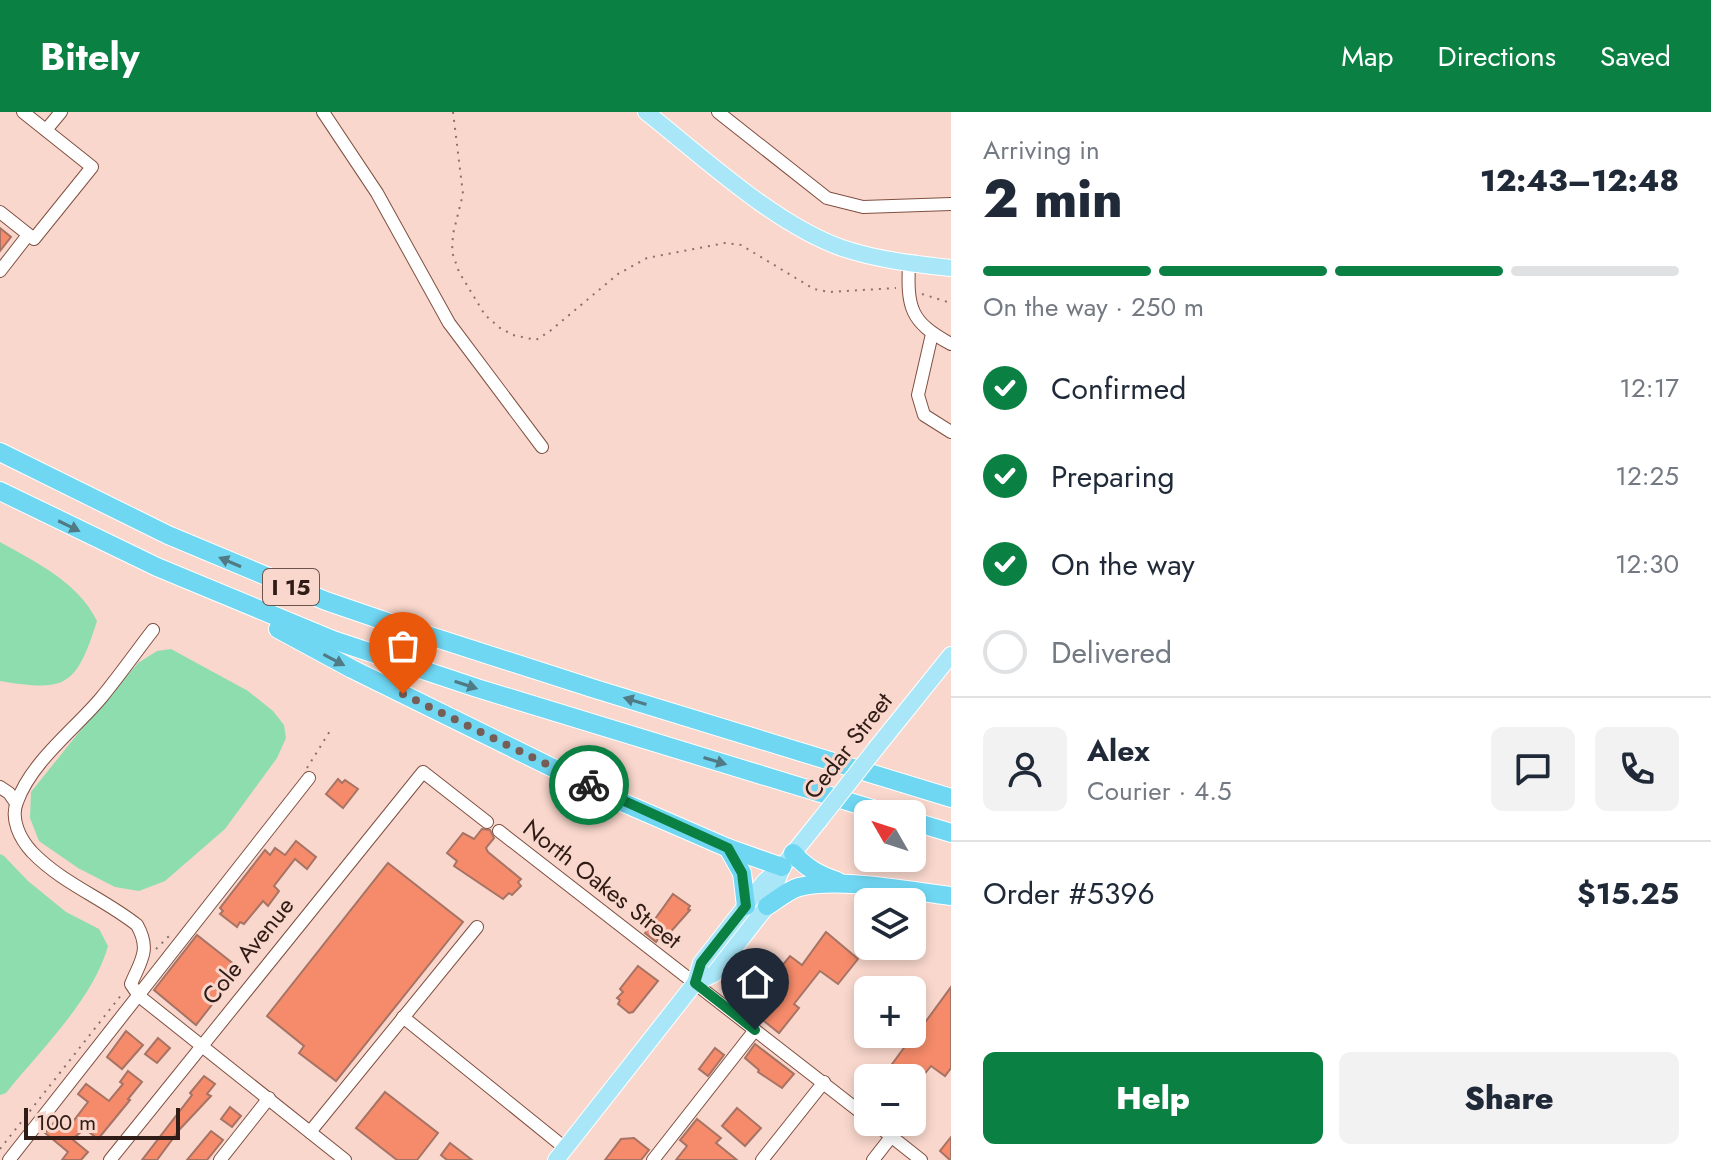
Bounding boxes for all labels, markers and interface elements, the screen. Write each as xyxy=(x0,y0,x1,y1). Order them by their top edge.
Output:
text: Bitely xyxy=(40,29,140,84)
text: Map xyxy=(1341,36,1393,77)
text: Directions xyxy=(1437,36,1556,77)
text: Saved xyxy=(1600,36,1671,77)
text: Arriving in xyxy=(983,131,1100,169)
text: 12:43–12:48 xyxy=(1480,159,1679,202)
text: 2 min xyxy=(983,161,1123,237)
text: On the way · 250 m xyxy=(983,288,1204,326)
icon: check xyxy=(983,366,1027,410)
text: Confirmed xyxy=(1051,367,1186,410)
text: 12:17 xyxy=(1619,369,1679,407)
icon: check xyxy=(983,454,1027,498)
text: Preparing xyxy=(1051,455,1175,498)
text: 12:25 xyxy=(1615,457,1679,495)
one-way arrow xyxy=(58,519,81,533)
icon: check xyxy=(983,542,1027,586)
text: On the way xyxy=(1051,543,1195,586)
text: 12:30 xyxy=(1615,545,1679,583)
one-way arrow xyxy=(218,556,242,569)
road number: I 15 xyxy=(263,569,319,605)
pin xyxy=(369,612,437,694)
icon: bag xyxy=(381,624,425,668)
text: Delivered xyxy=(1051,631,1172,674)
one-way arrow xyxy=(323,652,345,666)
one-way arrow xyxy=(455,679,479,692)
street label: Cedar Street xyxy=(795,685,901,806)
one-way arrow xyxy=(623,694,647,707)
button: person xyxy=(983,727,1067,811)
button: chat xyxy=(1491,727,1575,811)
button: phone xyxy=(1595,727,1679,811)
text: Alex xyxy=(1087,729,1150,772)
courier xyxy=(549,745,629,825)
one-way arrow xyxy=(703,755,727,768)
icon: bike xyxy=(567,763,611,807)
text: Courier · 4.5 xyxy=(1087,772,1232,810)
north arrow xyxy=(854,800,926,872)
map controls xyxy=(854,800,926,1136)
street label: North Oakes Street xyxy=(516,810,689,957)
text: Order #5396 xyxy=(983,872,1155,915)
text: $15.25 xyxy=(1577,872,1679,915)
button: layers xyxy=(854,888,926,960)
street label: Cole Avenue xyxy=(193,889,302,1012)
pin xyxy=(721,948,789,1030)
icon: home xyxy=(733,960,777,1004)
button: + xyxy=(854,976,926,1048)
button: Help xyxy=(983,1052,1323,1144)
button: Share xyxy=(1339,1052,1679,1144)
button: − xyxy=(854,1064,926,1136)
scale bar xyxy=(24,1104,180,1140)
text: 100 m xyxy=(36,1106,96,1138)

